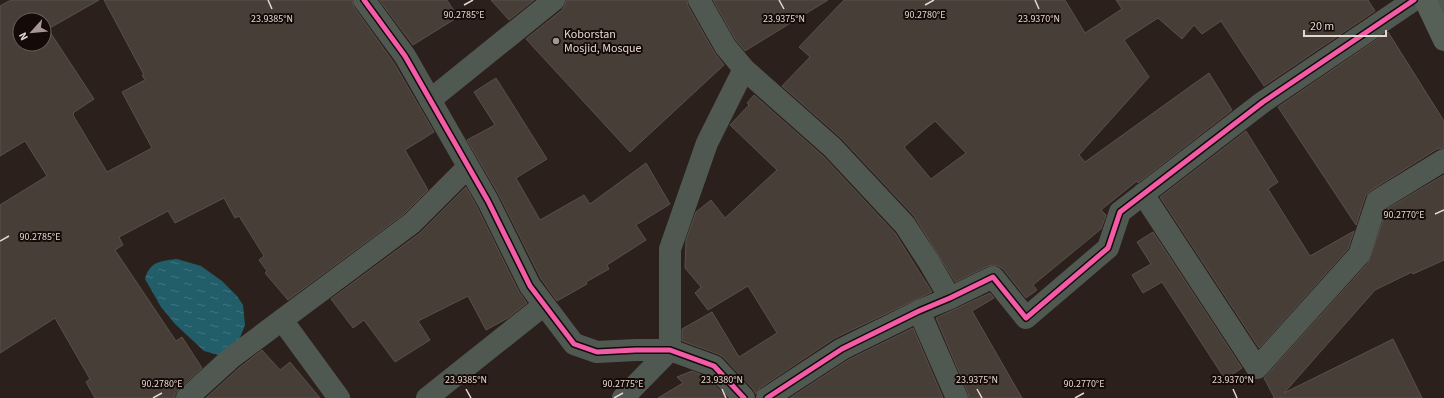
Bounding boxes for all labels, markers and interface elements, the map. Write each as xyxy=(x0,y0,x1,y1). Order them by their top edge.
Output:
text: 90.2785°E xyxy=(444,8,484,22)
text: 90.2780°E xyxy=(905,8,945,22)
north arrow xyxy=(12,12,52,52)
text: 23.9385°N xyxy=(251,12,293,26)
text: 23.9375°N xyxy=(763,12,805,26)
text: 23.9370°N xyxy=(1018,12,1060,26)
scale bar xyxy=(1304,12,1386,38)
text: 20 m xyxy=(1310,18,1334,35)
place label: Koborstan Mosjid, Mosque xyxy=(564,26,642,57)
text: N xyxy=(15,30,32,43)
marker: Koborstan Mosjid, Mosque xyxy=(551,36,561,46)
text: 90.2770°E xyxy=(1384,208,1424,222)
text: 90.2785°E xyxy=(20,230,60,244)
text: 23.9385°N xyxy=(445,373,487,387)
text: 23.9380°N xyxy=(701,373,743,387)
text: 23.9375°N xyxy=(956,373,998,387)
text: 23.9370°N xyxy=(1212,373,1254,387)
text: 90.2780°E xyxy=(142,377,182,391)
text: 90.2775°E xyxy=(603,377,643,391)
text: 90.2770°E xyxy=(1064,377,1104,391)

